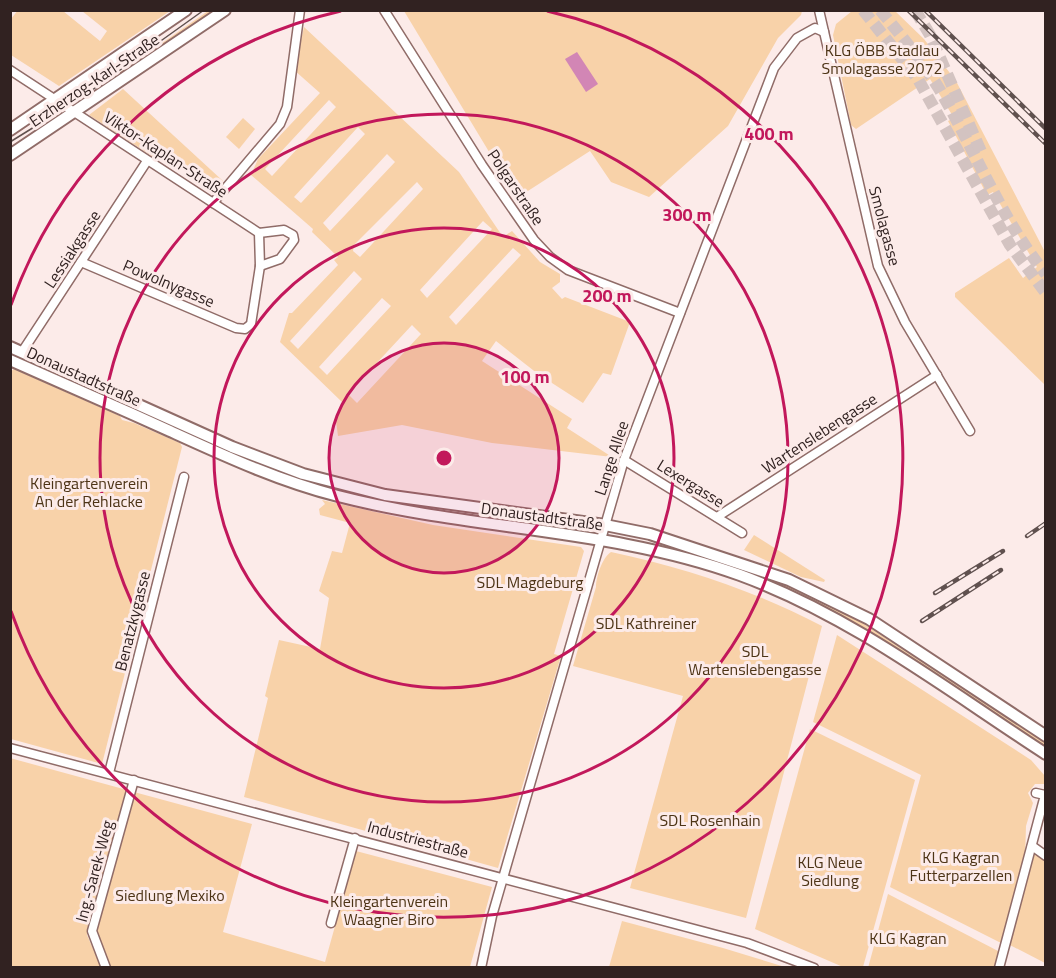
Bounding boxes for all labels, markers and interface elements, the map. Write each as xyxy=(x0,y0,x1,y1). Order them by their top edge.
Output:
street label: Erzherzog-Karl-Straße xyxy=(24,27,164,133)
park label: KLG ÖBB Stadlau Smolagasse 2072 xyxy=(822,38,942,80)
street label: Viktor-Kaplan-Straße xyxy=(99,105,233,203)
text: 400 m xyxy=(744,120,794,147)
street label: Polgarstraße xyxy=(482,144,550,230)
street label: Smolagasse xyxy=(863,184,907,268)
text: 300 m xyxy=(662,201,712,228)
street label: Lessiakgasse xyxy=(38,205,106,293)
street label: Powolnygasse xyxy=(120,253,218,313)
text: 200 m xyxy=(582,282,632,309)
street label: Donaustadtstraße xyxy=(23,340,145,412)
text: 100 m xyxy=(500,363,550,390)
street label: Wartenslebengasse xyxy=(757,387,881,479)
street label: Lange Allee xyxy=(588,418,634,498)
centre of rings xyxy=(434,448,454,468)
street label: Lexergasse xyxy=(653,453,729,513)
park label: Kleingartenverein An der Rehlacke xyxy=(30,471,148,513)
street label: Donaustadtstraße xyxy=(479,496,605,536)
street label: Benatzkygasse xyxy=(108,569,156,673)
park label: SDL Magdeburg xyxy=(477,570,583,594)
park label: SDL Kathreiner xyxy=(596,611,697,635)
park label: SDL Wartenslebengasse xyxy=(688,639,822,681)
park label: SDL Rosenhain xyxy=(659,808,761,832)
street label: Industriestraße xyxy=(365,814,471,864)
street label: Ing.-Sarek-Weg xyxy=(69,818,119,924)
park label: KLG Kagran Futterparzellen xyxy=(910,845,1012,887)
park label: KLG Neue Siedlung xyxy=(797,850,863,892)
park label: Siedlung Mexiko xyxy=(115,883,225,907)
park label: Kleingartenverein Waagner Biro xyxy=(330,889,448,931)
park label: KLG Kagran xyxy=(869,926,947,950)

